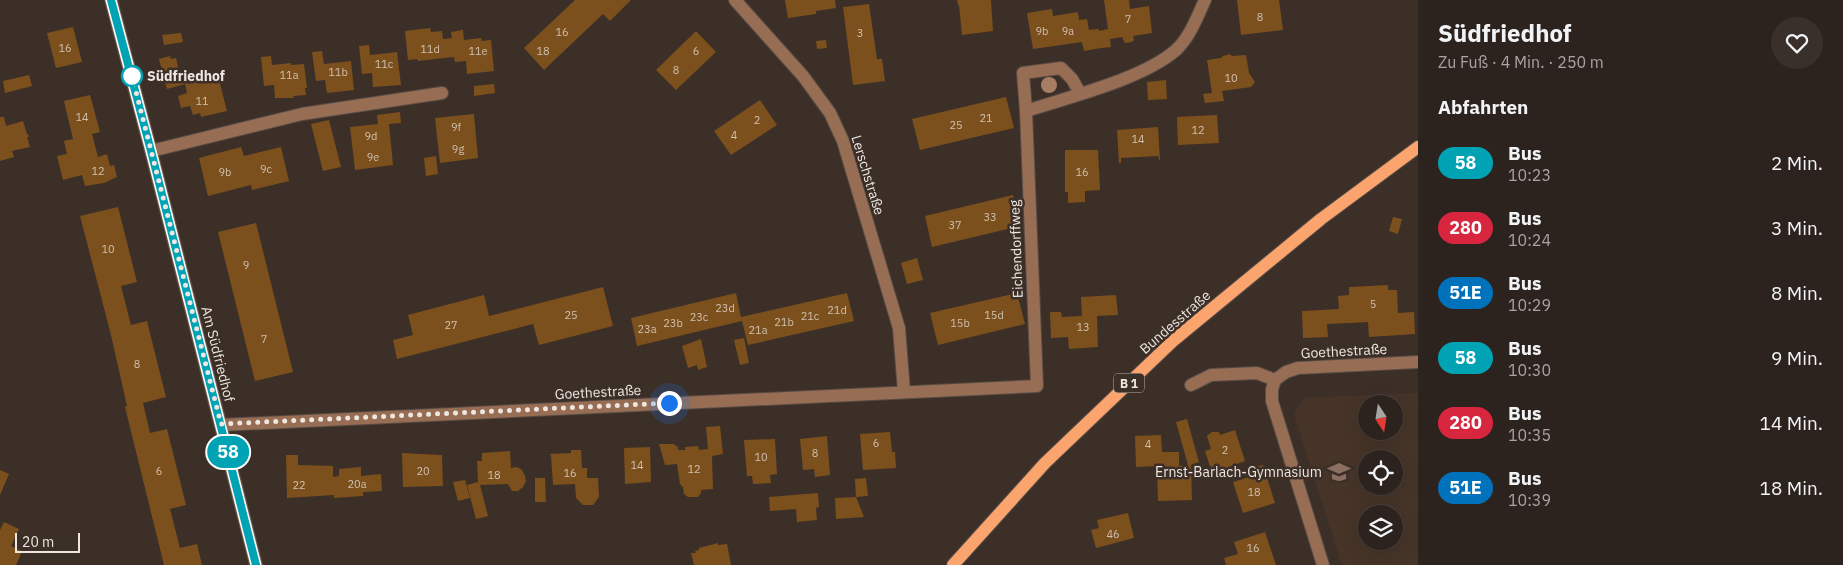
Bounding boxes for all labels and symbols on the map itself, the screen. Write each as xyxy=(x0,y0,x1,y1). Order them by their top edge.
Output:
house number: 8 xyxy=(1257,10,1263,24)
house number: 7 xyxy=(1125,12,1131,26)
house number: 9b xyxy=(1036,24,1048,38)
house number: 9a xyxy=(1062,24,1074,38)
house number: 16 xyxy=(555,25,569,39)
house number: 3 xyxy=(857,26,863,40)
house number: 16 xyxy=(58,41,72,55)
house number: 11d xyxy=(420,42,440,56)
house number: 11e xyxy=(468,44,488,58)
house number: 18 xyxy=(536,44,550,58)
house number: 6 xyxy=(693,44,699,58)
house number: 11c xyxy=(375,57,394,71)
house number: 8 xyxy=(673,63,679,77)
marker: Südfriedhof xyxy=(121,65,143,87)
house number: 11b xyxy=(328,65,348,79)
place label: Südfriedhof xyxy=(147,67,225,85)
house number: 11a xyxy=(279,68,299,82)
house number: 10 xyxy=(1224,71,1238,85)
house number: 11 xyxy=(195,94,209,108)
house number: 14 xyxy=(75,110,89,124)
house number: 21 xyxy=(979,111,993,125)
house number: 2 xyxy=(754,113,760,127)
house number: 25 xyxy=(949,118,963,132)
house number: 9f xyxy=(451,120,462,134)
house number: 12 xyxy=(1191,123,1205,137)
house number: 4 xyxy=(731,128,738,142)
house number: 9d xyxy=(365,129,377,143)
house number: 14 xyxy=(1131,132,1145,146)
street label: Lerschstraße xyxy=(847,133,889,217)
house number: 9g xyxy=(452,142,464,156)
house number: 9e xyxy=(367,150,379,164)
house number: 9c xyxy=(260,162,273,176)
house number: 12 xyxy=(91,164,105,178)
house number: 9b xyxy=(219,165,231,179)
house number: 16 xyxy=(1075,165,1089,179)
street label: Eichendorffweg xyxy=(1005,199,1027,298)
house number: 33 xyxy=(983,210,997,224)
house number: 37 xyxy=(948,218,962,232)
house number: 10 xyxy=(101,242,115,256)
house number: 9 xyxy=(243,258,249,272)
street label: Bundesstraße xyxy=(1136,286,1215,358)
house number: 5 xyxy=(1370,297,1376,311)
house number: 23d xyxy=(715,301,735,315)
house number: 21d xyxy=(827,303,847,317)
street label: Am Südfriedhof xyxy=(197,304,239,404)
house number: 25 xyxy=(564,308,578,322)
house number: 15d xyxy=(984,308,1004,322)
house number: 21c xyxy=(801,309,820,323)
house number: 23c xyxy=(690,310,709,324)
house number: 21b xyxy=(774,315,794,329)
house number: 23b xyxy=(663,316,683,330)
house number: 15b xyxy=(950,316,970,330)
house number: 27 xyxy=(444,318,458,332)
house number: 13 xyxy=(1076,320,1090,334)
house number: 23a xyxy=(637,322,657,336)
house number: 21a xyxy=(748,323,768,337)
house number: 7 xyxy=(261,332,267,346)
street label: Goethestraße xyxy=(1300,340,1388,362)
house number: 8 xyxy=(134,357,140,371)
road number: B 1 xyxy=(1114,373,1144,392)
street label: Goethestraße xyxy=(554,381,642,403)
your location xyxy=(657,391,682,416)
north arrow xyxy=(1358,395,1402,440)
line badge: 58 xyxy=(206,436,250,468)
house number: 6 xyxy=(873,436,879,450)
house number: 4 xyxy=(1145,437,1152,451)
house number: 2 xyxy=(1222,443,1228,457)
house number: 8 xyxy=(812,446,818,460)
house number: 10 xyxy=(754,450,768,464)
house number: 14 xyxy=(630,458,644,472)
school or university icon: Ernst-Barlach-Gymnasium xyxy=(1326,459,1352,485)
house number: 12 xyxy=(687,462,701,476)
place label: Ernst-Barlach-Gymnasium xyxy=(1155,463,1322,481)
house number: 6 xyxy=(156,464,162,478)
house number: 20 xyxy=(416,464,430,478)
house number: 16 xyxy=(563,466,577,480)
house number: 18 xyxy=(487,468,501,482)
house number: 20a xyxy=(347,477,367,491)
house number: 22 xyxy=(292,478,306,492)
house number: 18 xyxy=(1247,485,1261,499)
house number: 46 xyxy=(1106,527,1120,541)
scale bar xyxy=(15,530,80,553)
house number: 16 xyxy=(1246,541,1260,555)

